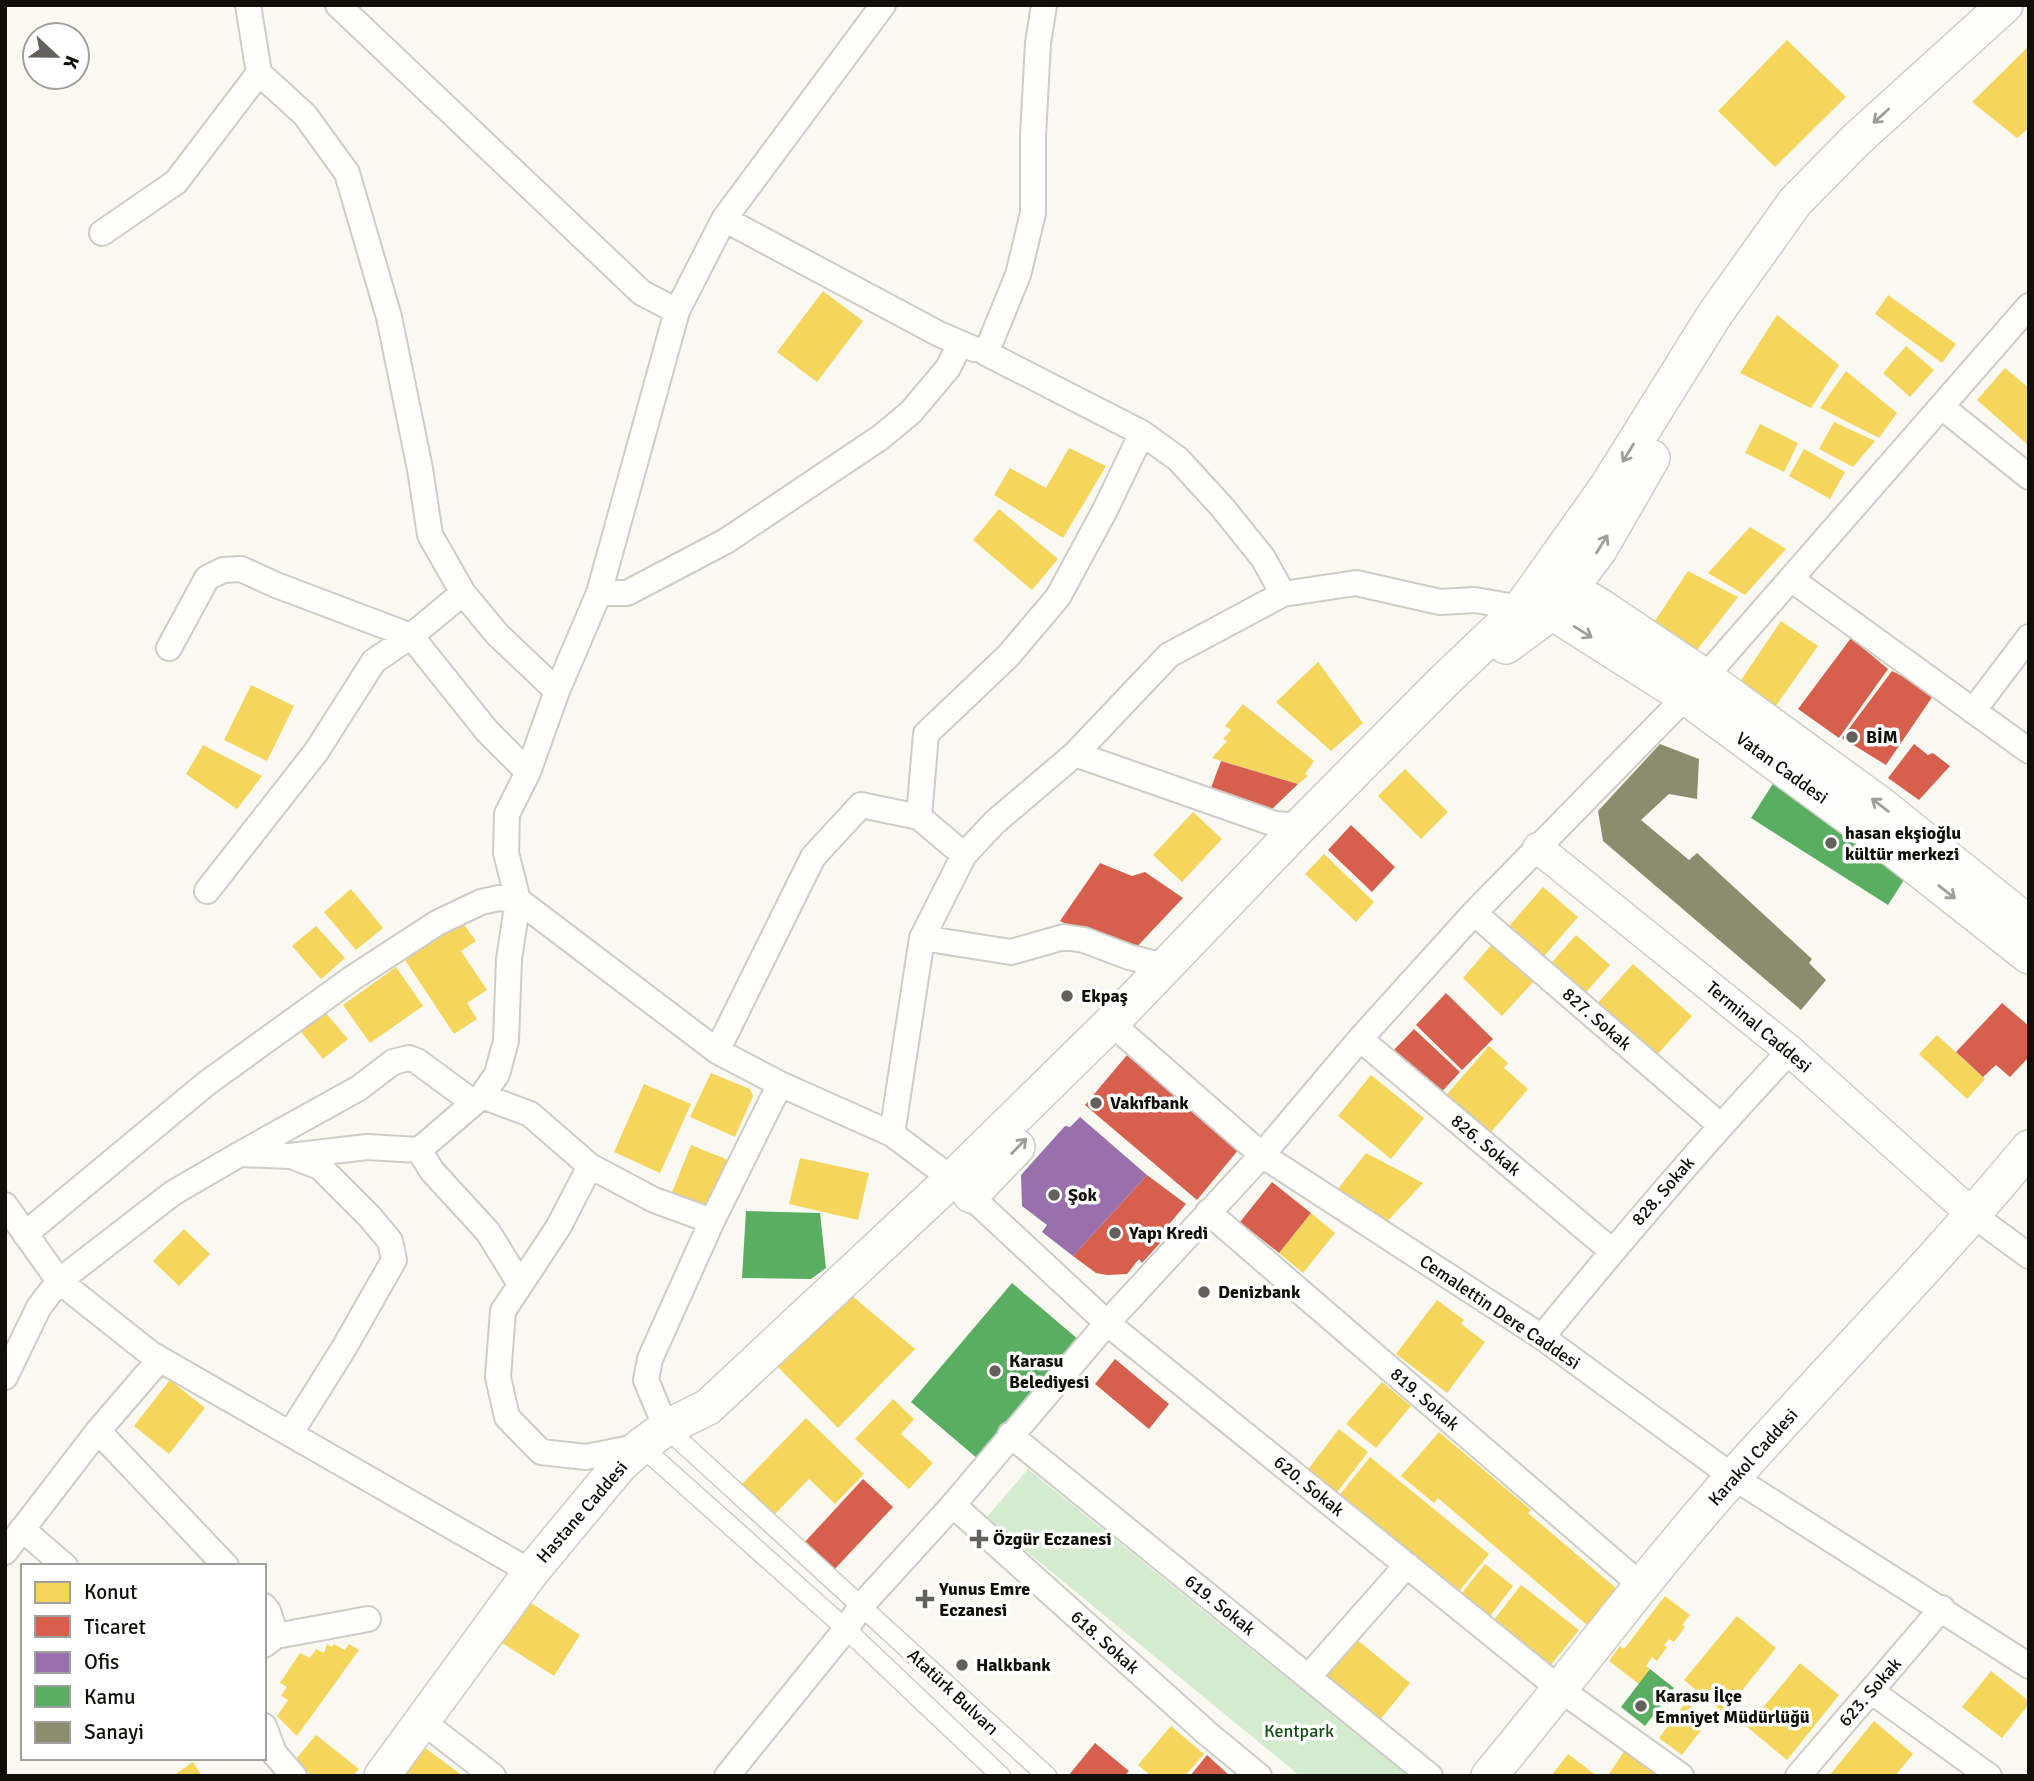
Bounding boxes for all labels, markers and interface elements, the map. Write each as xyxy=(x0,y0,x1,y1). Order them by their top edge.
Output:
north arrow xyxy=(21,21,91,91)
text: K xyxy=(57,52,84,72)
one-way arrow xyxy=(1873,108,1891,124)
one-way arrow xyxy=(1621,443,1635,463)
one-way arrow xyxy=(1595,535,1610,554)
one-way arrow xyxy=(1572,625,1592,639)
place label: BİM xyxy=(1866,726,1898,748)
street label: Vatan Caddesi xyxy=(1732,727,1832,809)
marker: BİM xyxy=(1844,729,1860,745)
one-way arrow xyxy=(1870,798,1889,813)
place label: hasan ekşioğlu kültür merkezi xyxy=(1845,822,1961,865)
marker: hasan ekşioğlu kültür merkezi xyxy=(1823,835,1839,851)
one-way arrow xyxy=(1937,884,1956,899)
street label: Terminal Caddesi xyxy=(1702,976,1816,1078)
street label: 827. Sokak xyxy=(1558,983,1636,1055)
place label: Ekpaş xyxy=(1081,985,1128,1007)
marker: Ekpaş xyxy=(1059,988,1075,1004)
place label: Vakıfbank xyxy=(1110,1092,1189,1114)
marker: Vakıfbank xyxy=(1088,1095,1104,1111)
street label: 826. Sokak xyxy=(1447,1109,1525,1181)
one-way arrow xyxy=(1010,1138,1027,1155)
street label: 828. Sokak xyxy=(1627,1152,1699,1230)
place label: Şok xyxy=(1068,1184,1097,1206)
marker: Şok xyxy=(1046,1187,1062,1203)
place label: Yapı Kredi xyxy=(1128,1222,1208,1244)
marker: Yapı Kredi xyxy=(1107,1225,1123,1241)
street label: Cemalettin Dere Caddesi xyxy=(1415,1250,1585,1374)
place label: Denizbank xyxy=(1218,1281,1301,1303)
marker: Denizbank xyxy=(1196,1284,1212,1300)
place label: Karasu Belediyesi xyxy=(1009,1350,1089,1393)
marker: Karasu Belediyesi xyxy=(987,1363,1003,1379)
street label: 819. Sokak xyxy=(1386,1363,1464,1435)
street label: Karakol Caddesi xyxy=(1704,1404,1802,1510)
street label: 620. Sokak xyxy=(1269,1451,1349,1521)
street label: Hastane Caddesi xyxy=(532,1456,632,1568)
place label: Özgür Eczanesi xyxy=(993,1528,1112,1550)
marker: Özgür Eczanesi xyxy=(971,1531,987,1547)
legend xyxy=(21,1564,266,1760)
street label: 619. Sokak xyxy=(1180,1570,1260,1640)
place label: Yunus Emre Eczanesi xyxy=(938,1578,1030,1621)
text: Konut xyxy=(84,1579,137,1605)
marker: Yunus Emre Eczanesi xyxy=(917,1591,933,1607)
street label: 618. Sokak xyxy=(1066,1606,1144,1678)
text: Ticaret xyxy=(84,1614,146,1640)
street label: Atatürk Bulvarı xyxy=(903,1644,1003,1740)
text: Ofis xyxy=(84,1649,119,1675)
street label: 623. Sokak xyxy=(1834,1653,1906,1731)
place label: Halkbank xyxy=(976,1654,1051,1676)
marker: Halkbank xyxy=(954,1657,970,1673)
text: Kamu xyxy=(84,1684,135,1710)
place label: Karasu İlçe Emniyet Müdürlüğü xyxy=(1655,1685,1810,1728)
marker: Karasu İlçe Emniyet Müdürlüğü xyxy=(1633,1698,1649,1714)
text: Sanayi xyxy=(84,1719,144,1745)
park label: Kentpark xyxy=(1264,1720,1334,1742)

